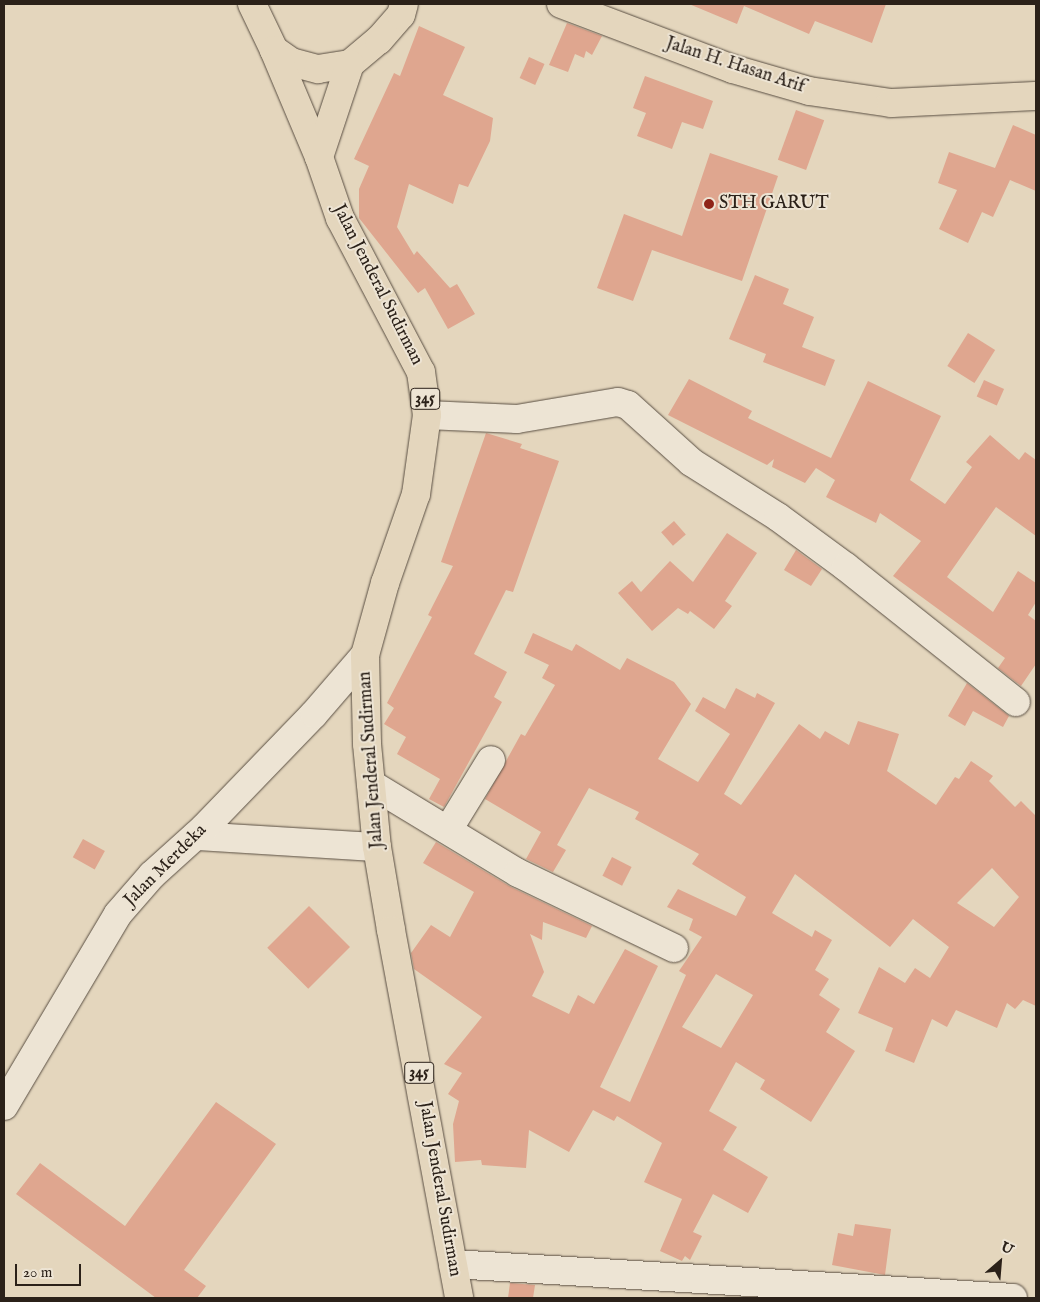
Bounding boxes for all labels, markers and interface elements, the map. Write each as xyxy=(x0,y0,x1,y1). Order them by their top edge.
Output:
street label: Jalan H. Hasan Arif xyxy=(663,33,807,99)
place label: STH GARUT xyxy=(719,193,829,215)
marker: STH GARUT xyxy=(703,198,715,210)
street label: Jalan Jenderal Sudirman xyxy=(327,201,427,369)
road number: 345 xyxy=(410,386,440,412)
street label: Jalan Jenderal Sudirman xyxy=(355,671,389,849)
street label: Jalan Merdeka xyxy=(120,820,212,912)
road number: 345 xyxy=(404,1060,434,1086)
street label: Jalan Jenderal Sudirman xyxy=(413,1100,465,1278)
north arrow xyxy=(975,1237,1025,1287)
text: U xyxy=(997,1238,1016,1259)
scale bar xyxy=(18,1254,84,1286)
text: 20 m xyxy=(23,1263,52,1282)

